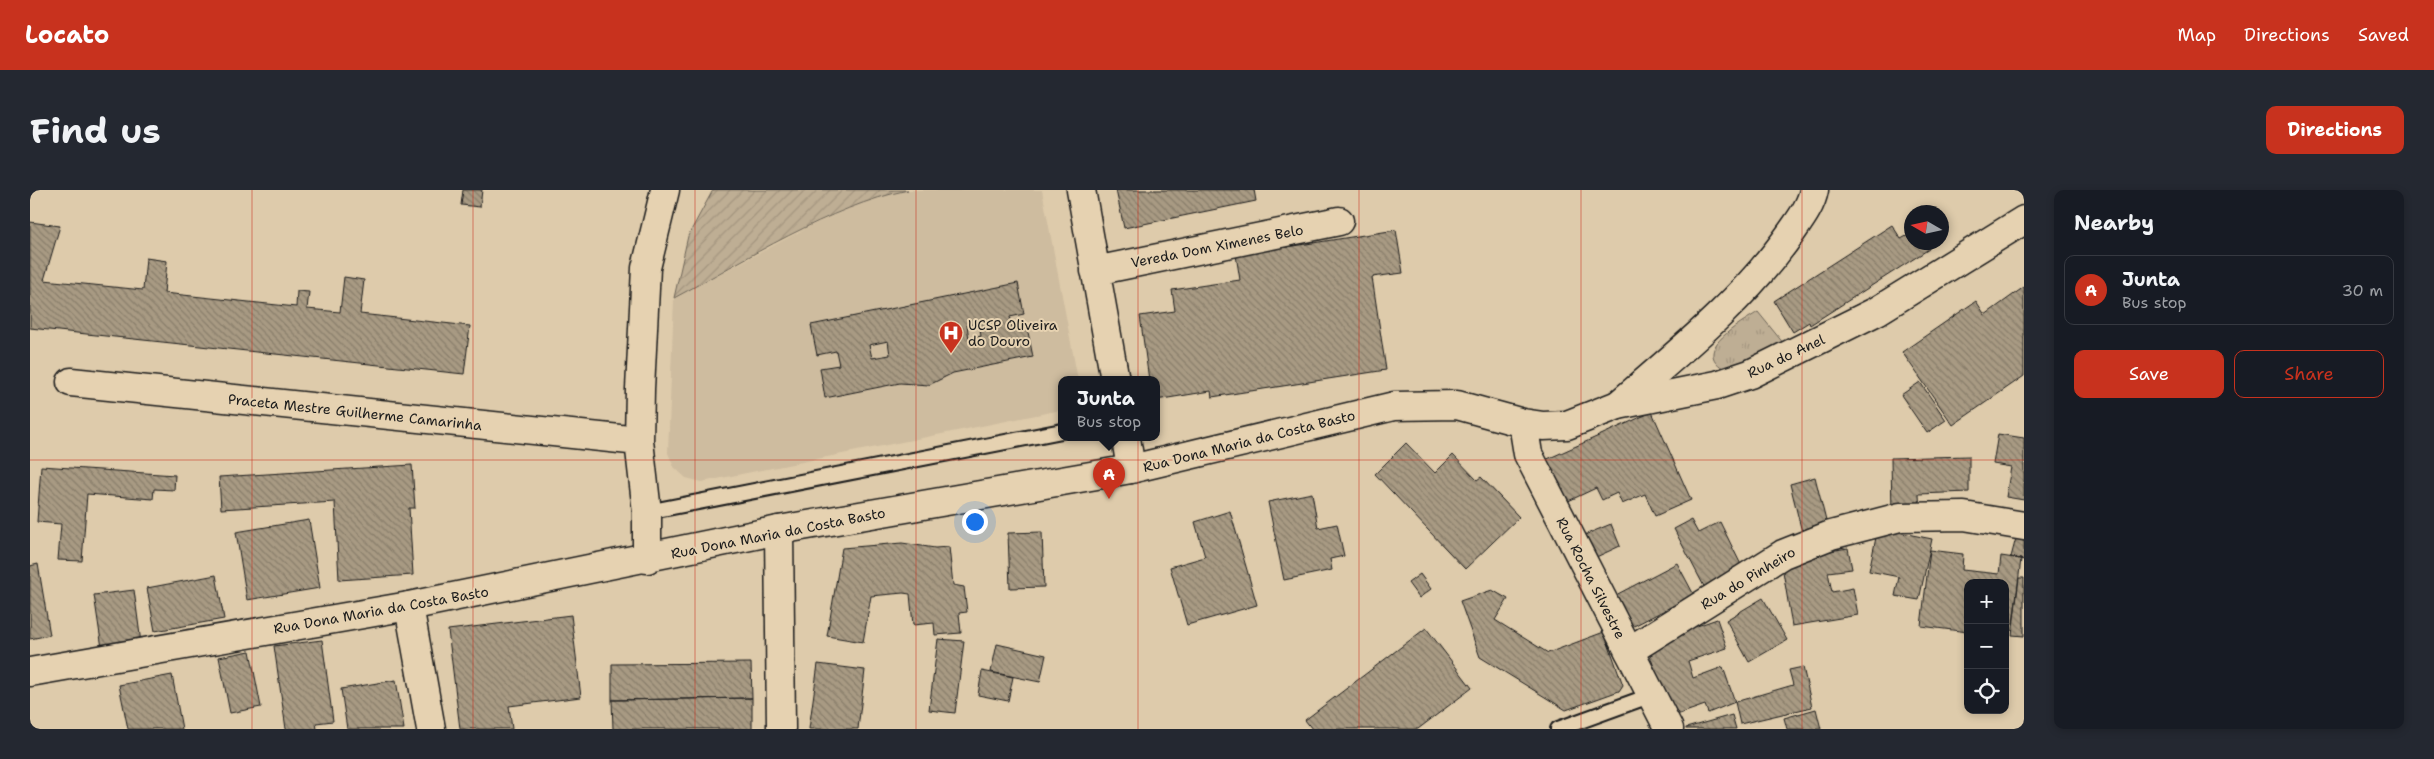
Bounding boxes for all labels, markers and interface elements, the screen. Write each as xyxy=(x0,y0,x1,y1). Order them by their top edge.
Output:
text: Locato xyxy=(25,19,109,51)
text: Map xyxy=(2178,23,2216,47)
text: Directions xyxy=(2244,23,2330,47)
text: Saved xyxy=(2358,23,2409,47)
button: Directions xyxy=(2266,106,2404,154)
text: Find us xyxy=(30,107,161,154)
north arrow xyxy=(1904,205,1949,250)
text: Nearby xyxy=(2074,209,2154,237)
street label: Vereda Dom Ximenes Belo xyxy=(1129,220,1305,272)
text: Junta xyxy=(2122,267,2180,292)
text: A xyxy=(2085,280,2097,301)
text: 30 m xyxy=(2342,280,2383,301)
text: Bus stop xyxy=(2122,292,2187,313)
place label: UCSP Oliveira do Douro xyxy=(968,316,1058,350)
hospital icon: UCSP Oliveira do Douro xyxy=(938,320,964,354)
street label: Rua do Anel xyxy=(1744,330,1828,382)
button: Save xyxy=(2074,350,2224,398)
button: Share xyxy=(2234,350,2384,398)
popup xyxy=(1058,376,1160,441)
text: Junta xyxy=(1077,386,1135,411)
street label: Praceta Mestre Guilherme Camarinha xyxy=(227,390,483,434)
street label: Rua Dona Maria da Costa Basto xyxy=(1141,406,1357,476)
text: Bus stop xyxy=(1077,411,1141,432)
pin: A xyxy=(1093,458,1125,499)
street label: Rua Dona Maria da Costa Basto xyxy=(669,503,887,563)
your location xyxy=(962,509,988,535)
street label: Rua Rocha Silvestre xyxy=(1552,514,1630,642)
street label: Rua do Pinheiro xyxy=(1697,543,1799,613)
map controls xyxy=(1964,579,2009,714)
button: + xyxy=(1964,579,2009,624)
street label: Rua Dona Maria da Costa Basto xyxy=(272,582,490,638)
button: − xyxy=(1964,624,2009,669)
button: locate xyxy=(1964,669,2009,714)

